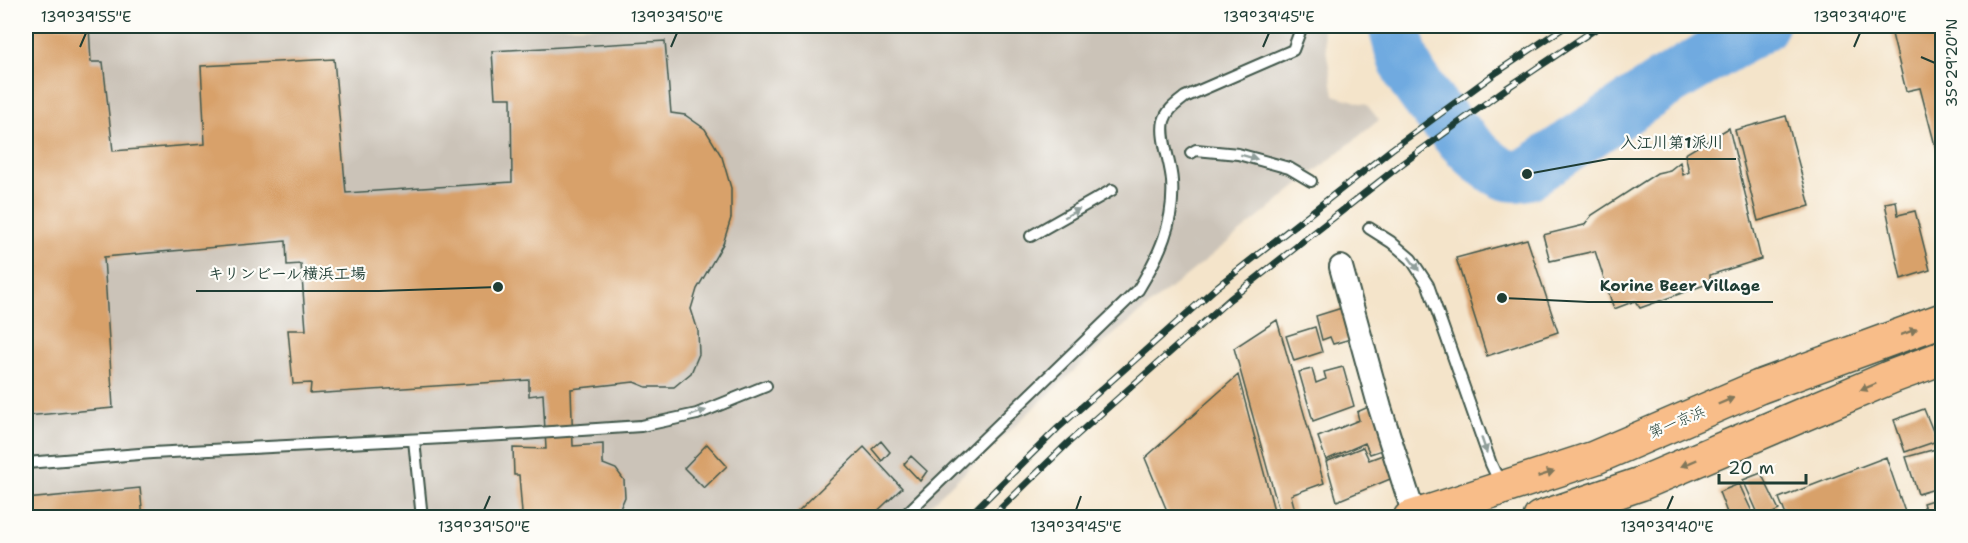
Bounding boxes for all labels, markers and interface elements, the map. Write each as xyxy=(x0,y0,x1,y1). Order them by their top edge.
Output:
text: 139°39'55"E xyxy=(41,7,131,27)
text: 139°39'50"E xyxy=(631,7,723,27)
text: 139°39'45"E xyxy=(1223,7,1315,27)
text: 139°39'40"E xyxy=(1813,7,1907,27)
text: 35°29'20"N xyxy=(1942,19,1962,107)
callout: 入江川第1派川 xyxy=(1609,125,1736,159)
text: 入江川第1派川 xyxy=(1620,132,1724,153)
one-way arrow xyxy=(1240,153,1258,162)
one-way arrow xyxy=(1064,208,1081,218)
one-way arrow xyxy=(1408,256,1420,272)
callout: キリンビール横浜工場 xyxy=(196,257,379,291)
text: キリンビール横浜工場 xyxy=(208,263,366,284)
callout: Korine Beer Village xyxy=(1588,268,1773,302)
text: Korine Beer Village xyxy=(1600,275,1761,296)
one-way arrow xyxy=(1900,327,1918,337)
one-way arrow xyxy=(1860,382,1877,391)
one-way arrow xyxy=(1718,396,1736,406)
street label: 第一京浜 xyxy=(1645,401,1709,443)
one-way arrow xyxy=(689,408,707,417)
one-way arrow xyxy=(1480,436,1489,454)
scale bar xyxy=(1719,447,1806,485)
text: 20 m xyxy=(1728,456,1774,480)
one-way arrow xyxy=(1680,459,1698,469)
one-way arrow xyxy=(1537,469,1555,478)
text: 139°39'50"E xyxy=(438,517,530,537)
text: 139°39'45"E xyxy=(1030,517,1122,537)
text: 139°39'40"E xyxy=(1620,517,1714,537)

